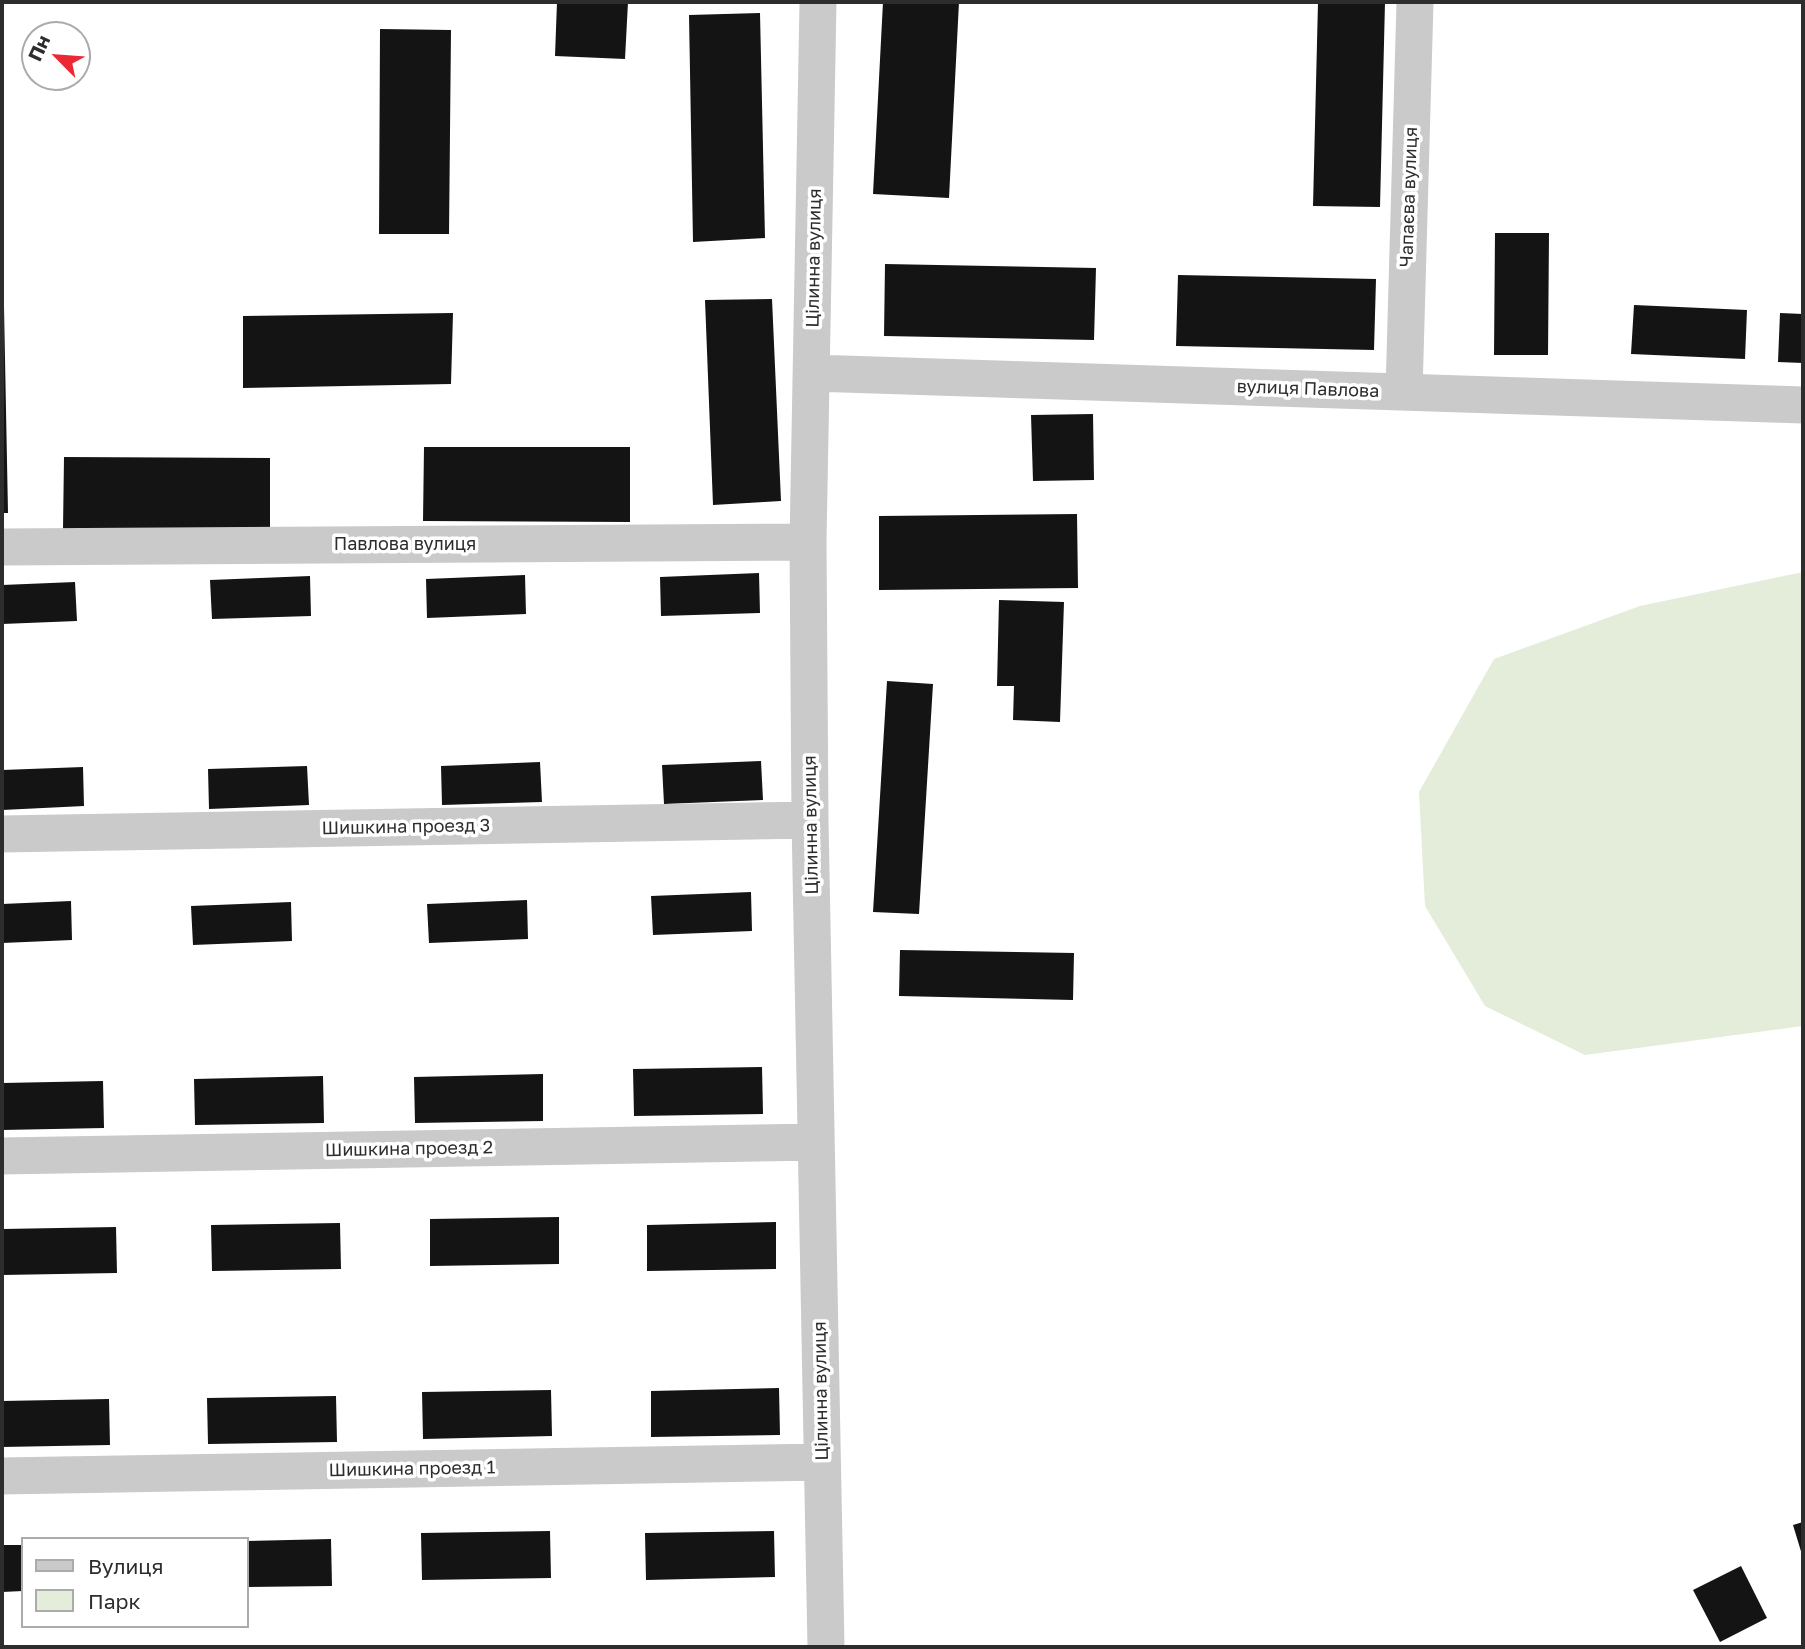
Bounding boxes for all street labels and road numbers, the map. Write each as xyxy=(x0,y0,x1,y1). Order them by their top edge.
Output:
street label: Чапаєва вулиця xyxy=(1396,126,1422,268)
street label: Цілинна вулиця xyxy=(802,188,826,328)
street label: вулиця Павлова xyxy=(1236,376,1380,402)
street label: Павлова вулиця xyxy=(334,533,476,555)
street label: Цілинна вулиця xyxy=(799,755,823,895)
street label: Шишкина проезд 3 xyxy=(322,815,490,839)
street label: Шишкина проезд 2 xyxy=(325,1137,493,1161)
street label: Цілинна вулиця xyxy=(809,1321,833,1461)
street label: Шишкина проезд 1 xyxy=(328,1457,496,1481)

